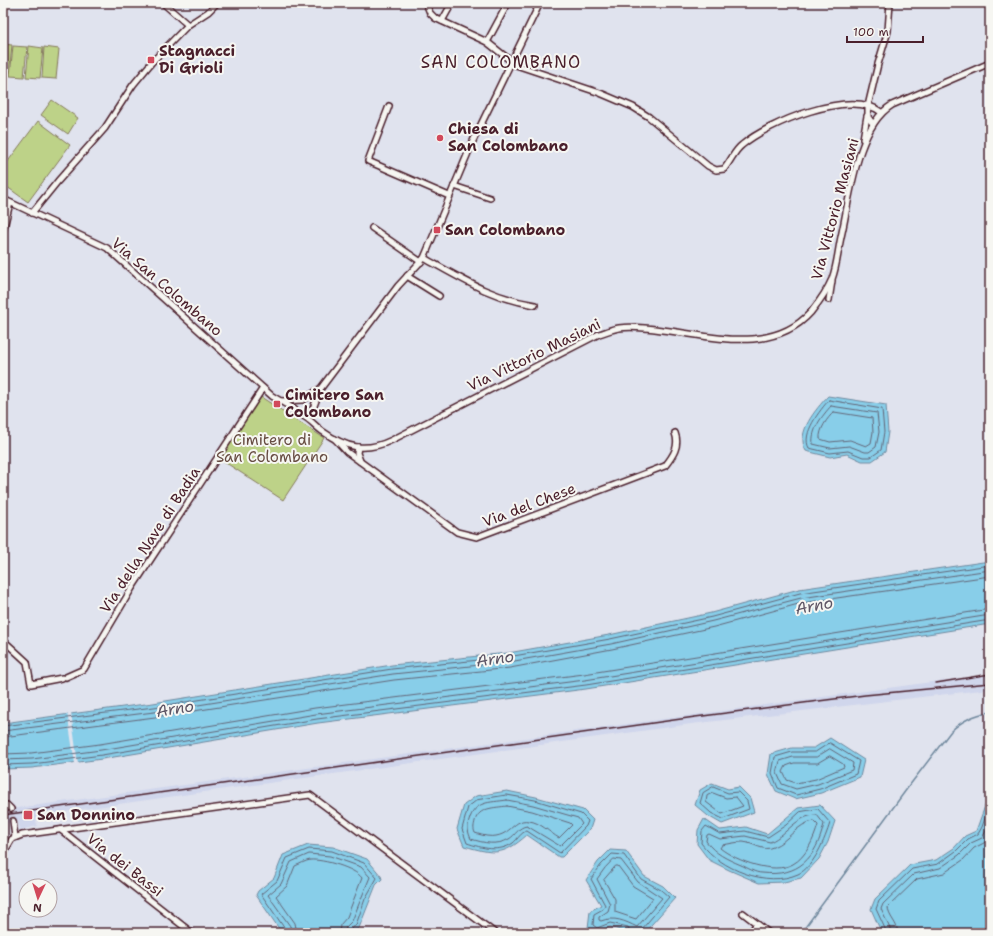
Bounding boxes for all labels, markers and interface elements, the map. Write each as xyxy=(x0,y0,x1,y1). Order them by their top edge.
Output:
scale bar xyxy=(847,18,923,44)
text: 100 m xyxy=(853,24,889,40)
place label: Stagnacci Di Grioli xyxy=(159,41,235,78)
district label: SAN COLOMBANO xyxy=(421,51,581,73)
marker: Stagnacci Di Grioli xyxy=(146,55,156,65)
place label: Chiesa di San Colombano xyxy=(448,119,568,156)
marker: Chiesa di San Colombano xyxy=(435,133,445,143)
street label: Via Vittorio Masiani xyxy=(806,136,864,282)
place label: San Colombano xyxy=(445,220,565,240)
marker: San Colombano xyxy=(432,225,442,235)
street label: Via San Colombano xyxy=(107,233,227,341)
street label: Via Vittorio Masiani xyxy=(464,314,604,396)
place label: Cimitero San Colombano xyxy=(285,385,384,422)
marker: Cimitero San Colombano xyxy=(272,399,282,409)
park label: Cimitero di San Colombano xyxy=(216,430,328,467)
street label: Via della Nave di Badia xyxy=(95,462,205,617)
street label: Via del Chese xyxy=(480,478,578,532)
water label: Arno xyxy=(794,592,835,619)
water label: Arno xyxy=(475,645,516,672)
water label: Arno xyxy=(155,695,196,722)
place label: San Donnino xyxy=(37,805,135,825)
marker: San Donnino xyxy=(22,809,34,821)
street label: Via dei Bassi xyxy=(83,829,167,901)
north arrow xyxy=(18,878,58,918)
text: N xyxy=(32,900,42,915)

